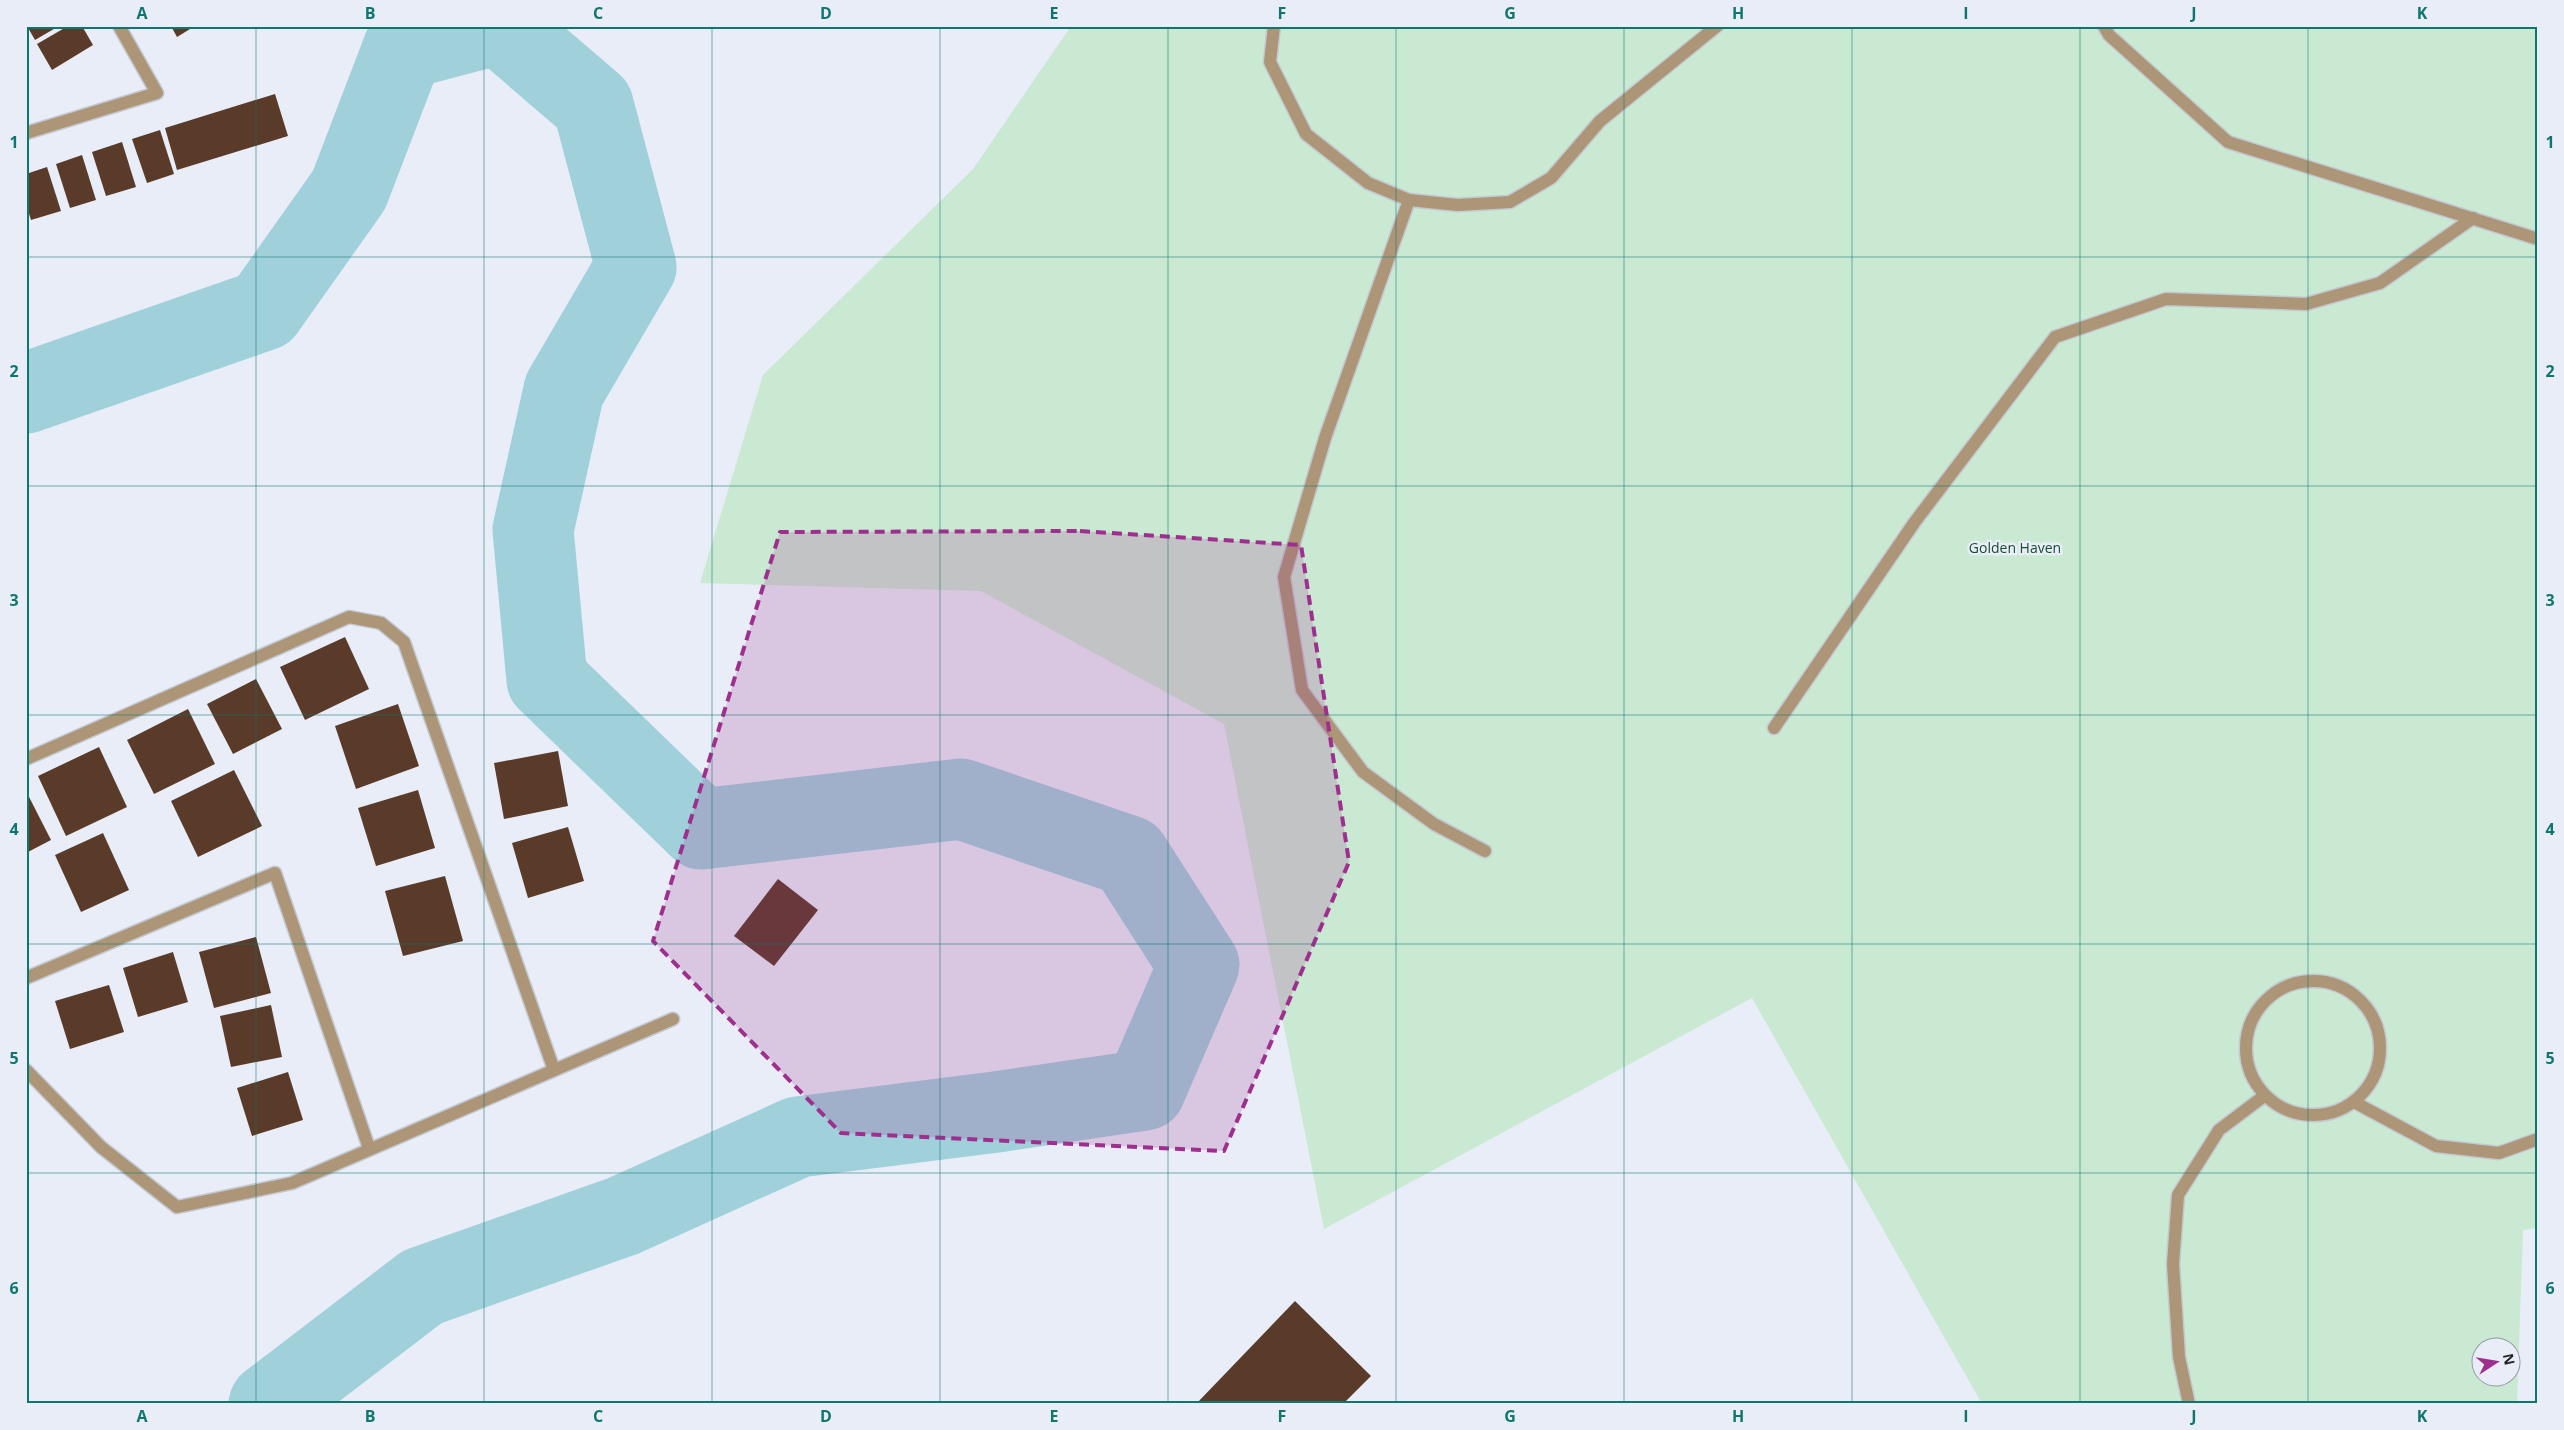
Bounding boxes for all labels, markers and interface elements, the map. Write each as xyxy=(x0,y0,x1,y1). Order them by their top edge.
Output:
text: A xyxy=(136,2,148,24)
text: B xyxy=(365,2,375,24)
text: C xyxy=(593,2,603,24)
text: D xyxy=(820,2,832,24)
text: E xyxy=(1050,2,1059,24)
text: F xyxy=(1278,2,1286,24)
text: G xyxy=(1504,2,1516,24)
text: H xyxy=(1732,2,1744,24)
text: I xyxy=(1963,2,1969,24)
text: J xyxy=(2189,2,2197,24)
text: K xyxy=(2417,2,2428,24)
text: 1 xyxy=(9,131,19,153)
text: 1 xyxy=(2545,131,2555,153)
text: 2 xyxy=(9,360,19,382)
text: 2 xyxy=(2545,360,2555,382)
park label: Golden Haven xyxy=(1969,538,2061,557)
text: 3 xyxy=(9,589,19,611)
text: 3 xyxy=(2545,589,2555,611)
text: 4 xyxy=(9,818,19,840)
text: 4 xyxy=(2545,818,2555,840)
text: 5 xyxy=(9,1047,19,1069)
text: 5 xyxy=(2545,1047,2555,1069)
text: 6 xyxy=(9,1277,19,1299)
text: 6 xyxy=(2545,1277,2555,1299)
north arrow xyxy=(2472,1338,2522,1388)
text: N xyxy=(2499,1352,2520,1367)
text: A xyxy=(136,1405,148,1427)
text: B xyxy=(365,1405,375,1427)
text: C xyxy=(593,1405,603,1427)
text: D xyxy=(820,1405,832,1427)
text: E xyxy=(1050,1405,1059,1427)
text: F xyxy=(1278,1405,1286,1427)
text: G xyxy=(1504,1405,1516,1427)
text: H xyxy=(1732,1405,1744,1427)
text: I xyxy=(1963,1405,1969,1427)
text: J xyxy=(2189,1405,2197,1427)
text: K xyxy=(2417,1405,2428,1427)

